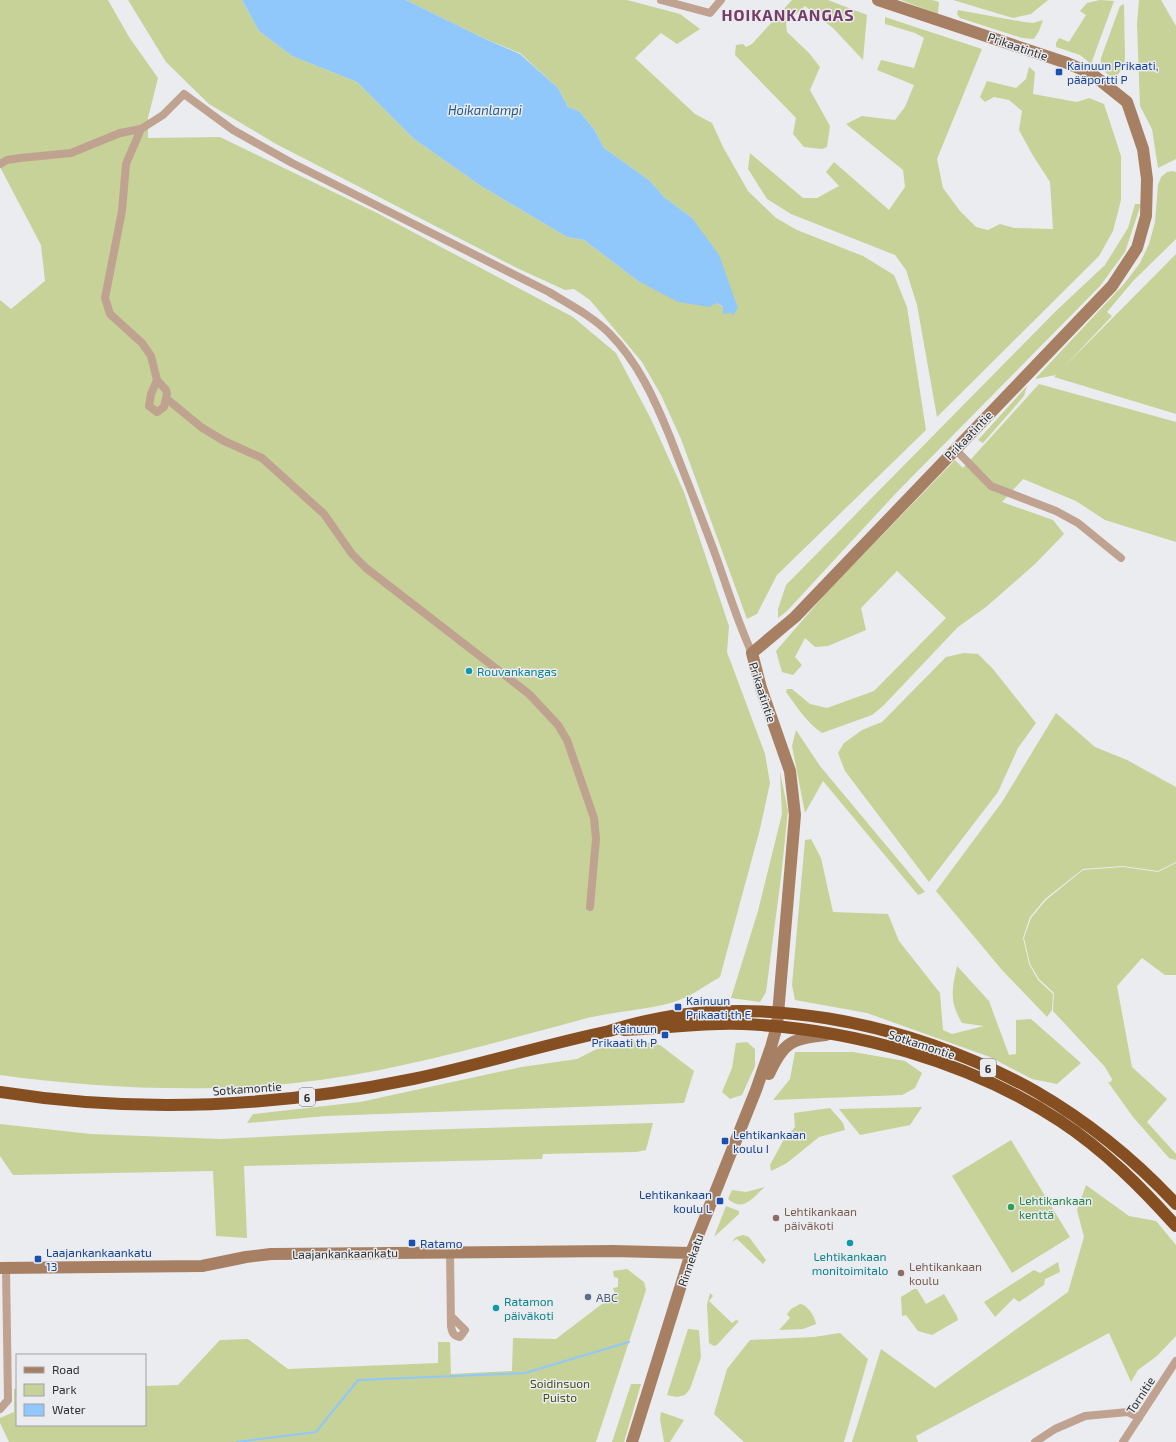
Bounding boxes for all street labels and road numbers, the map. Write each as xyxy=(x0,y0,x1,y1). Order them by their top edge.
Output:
street label: Prikaatintie xyxy=(986,29,1050,63)
street label: Prikaatintie xyxy=(941,408,995,462)
street label: Prikaatintie xyxy=(747,660,779,724)
street label: Sotkamontie xyxy=(887,1027,957,1061)
road number: 6 xyxy=(980,1059,996,1077)
street label: Sotkamontie xyxy=(212,1079,282,1097)
road number: 6 xyxy=(299,1088,315,1106)
street label: Rinnekatu xyxy=(674,1232,706,1288)
street label: Laajankankaankatu xyxy=(292,1245,398,1262)
street label: Tornitie xyxy=(1123,1374,1157,1416)

